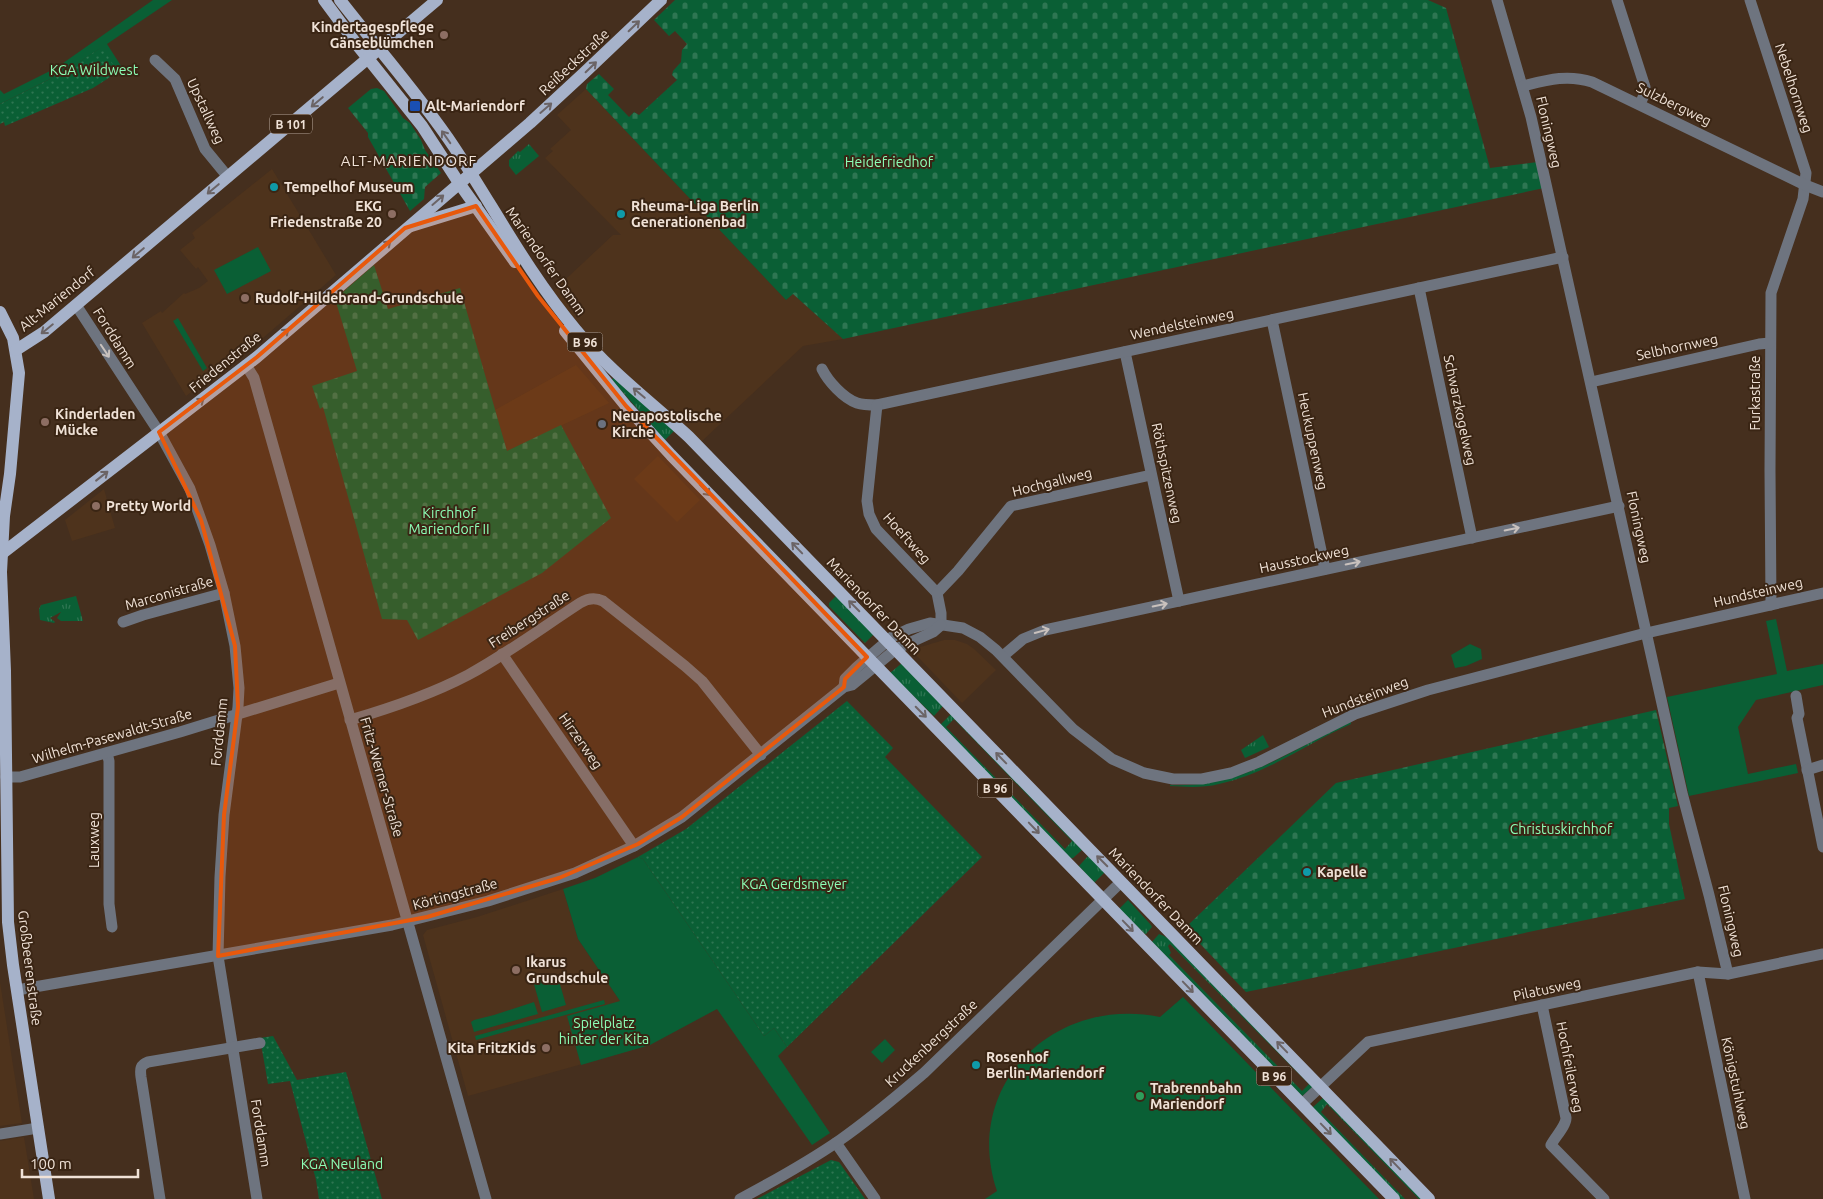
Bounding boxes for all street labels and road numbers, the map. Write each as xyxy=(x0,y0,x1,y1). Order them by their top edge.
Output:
street label: Reißeckstraße xyxy=(536,26,612,98)
street label: Nebelhornweg xyxy=(1772,41,1816,135)
street label: Upstallweg xyxy=(184,76,228,146)
street label: Sulzbergweg xyxy=(1634,79,1714,129)
street label: Floningweg xyxy=(1533,94,1565,170)
road number: B 101 xyxy=(270,115,312,134)
street label: Mariendorfer Damm xyxy=(503,204,589,318)
street label: Alt-Mariendorf xyxy=(16,263,99,334)
street label: Forddamm xyxy=(90,305,140,371)
street label: Wendelsteinweg xyxy=(1129,305,1235,343)
street label: Friedenstraße xyxy=(186,328,264,396)
street label: Selbhornweg xyxy=(1635,331,1719,363)
road number: B 96 xyxy=(568,332,602,352)
street label: Schwarzkogelweg xyxy=(1440,353,1480,467)
street label: Furkastraße xyxy=(1747,356,1763,430)
street label: Heukuppenweg xyxy=(1295,391,1331,491)
street label: Röthspitzenweg xyxy=(1149,421,1185,525)
street label: Hochgallweg xyxy=(1010,464,1094,500)
street label: Floningweg xyxy=(1624,489,1654,565)
street label: Hoeftweg xyxy=(880,509,934,567)
street label: Hausstockweg xyxy=(1258,542,1350,576)
street label: Mariendorfer Damm xyxy=(824,554,924,658)
street label: Marconistraße xyxy=(123,573,215,613)
street label: Hundsteinweg xyxy=(1712,574,1804,610)
street label: Freibergstraße xyxy=(486,587,572,651)
street label: Hundsteinweg xyxy=(1320,673,1410,721)
street label: Forddamm xyxy=(207,697,231,767)
street label: Wilhelm-Pasewaldt-Straße xyxy=(30,705,194,767)
street label: Hirzerweg xyxy=(556,710,606,772)
street label: Fritz-Werner-Straße xyxy=(357,715,407,839)
road number: B 96 xyxy=(978,778,1012,798)
street label: Lauxweg xyxy=(86,812,102,868)
street label: Mariendorfer Damm xyxy=(1106,844,1206,948)
street label: Körtingstraße xyxy=(411,875,499,913)
street label: Floningweg xyxy=(1715,883,1747,959)
street label: Großbeerenstraße xyxy=(15,909,45,1027)
street label: Pilatusweg xyxy=(1512,974,1582,1004)
street label: Kruckenbergstraße xyxy=(882,996,980,1090)
street label: Hochfeilerweg xyxy=(1553,1020,1587,1114)
street label: Königstuhlweg xyxy=(1718,1035,1754,1131)
road number: B 96 xyxy=(1256,1066,1292,1086)
street label: Forddamm xyxy=(248,1098,274,1168)

